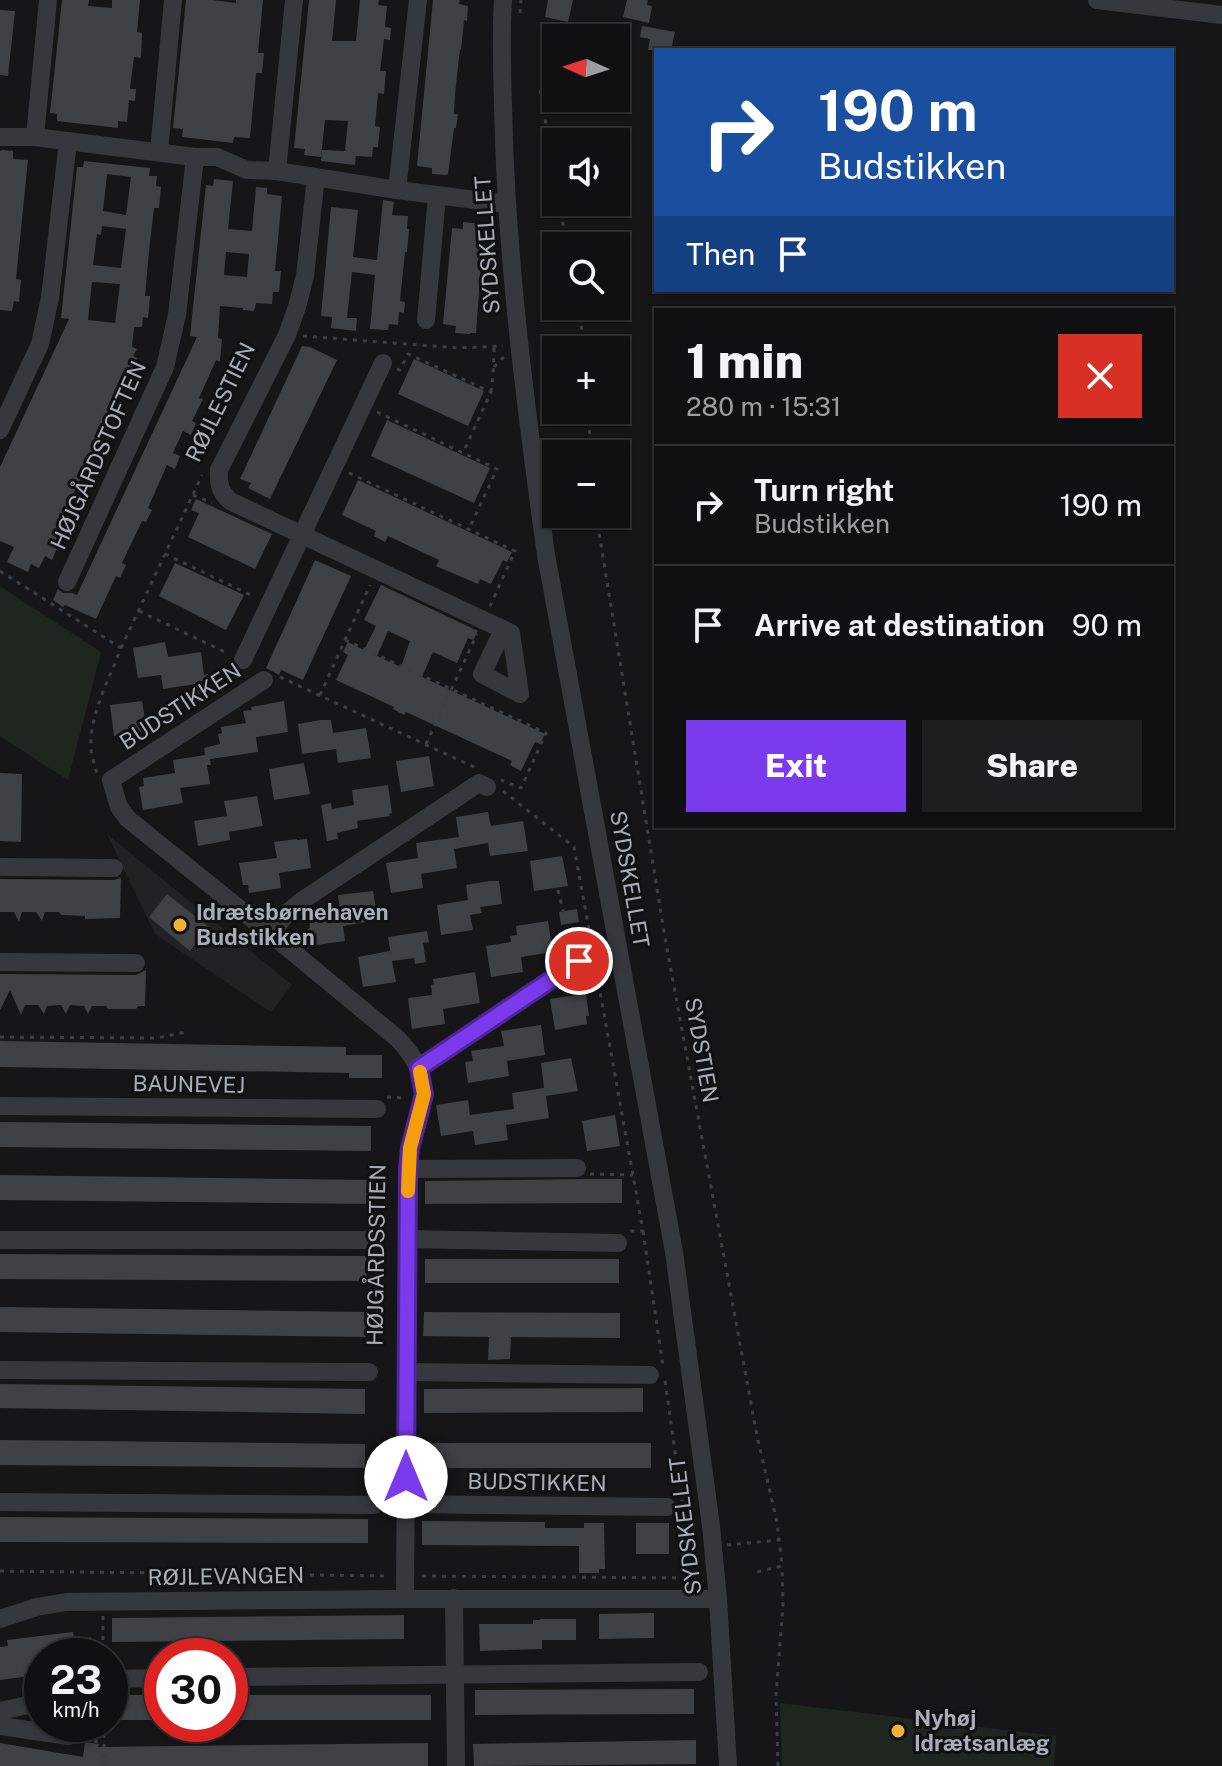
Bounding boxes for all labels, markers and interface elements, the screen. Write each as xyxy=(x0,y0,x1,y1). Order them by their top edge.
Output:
north arrow xyxy=(542,24,630,112)
map controls xyxy=(542,24,630,528)
text: 190 m xyxy=(818,78,978,144)
icon: right xyxy=(686,80,790,184)
button: sound xyxy=(542,128,630,216)
text: Budstikken xyxy=(818,145,1006,187)
street label: SYDSKELLET xyxy=(469,175,505,315)
button: search xyxy=(542,232,630,320)
icon: arrive xyxy=(771,232,815,276)
text: Then xyxy=(686,236,755,272)
text: 1 min xyxy=(686,332,803,389)
button: close xyxy=(1058,334,1142,418)
button: + xyxy=(542,336,630,424)
street label: RØJLESTIEN xyxy=(180,338,260,466)
street label: HØJGÅRDSTOFTEN xyxy=(43,356,151,553)
text: 280 m · 15:31 xyxy=(686,391,841,422)
button: − xyxy=(542,440,630,528)
text: Turn right xyxy=(754,472,894,508)
icon: right xyxy=(686,483,730,527)
text: 190 m xyxy=(1060,487,1142,523)
text: Budstikken xyxy=(754,508,890,539)
icon: arrive xyxy=(686,603,730,647)
text: Arrive at destination xyxy=(754,607,1045,643)
text: 90 m xyxy=(1072,607,1142,643)
street label: BUDSTIKKEN xyxy=(114,657,246,755)
button: Exit xyxy=(686,720,906,812)
button: Share xyxy=(922,720,1142,812)
street label: SYDSKELLET xyxy=(605,809,655,949)
place label: Idrætsbørnehaven Budstikken xyxy=(196,899,389,950)
marker: Idrætsbørnehaven Budstikken xyxy=(171,916,189,934)
pin xyxy=(545,927,613,995)
icon: arrive xyxy=(557,939,601,983)
street label: SYDSTIEN xyxy=(680,995,724,1105)
street label: BAUNEVEJ xyxy=(132,1070,246,1098)
street label: HØJGÅRDSSTIEN xyxy=(359,1164,391,1346)
position arrow xyxy=(364,1435,448,1519)
street label: SYDSKELLET xyxy=(664,1456,706,1596)
street label: BUDSTIKKEN xyxy=(467,1468,607,1496)
street label: RØJLEVANGEN xyxy=(147,1562,305,1590)
speed limit sign: 30 xyxy=(144,1638,248,1742)
text: 23 xyxy=(50,1656,102,1703)
text: km/h xyxy=(52,1698,100,1722)
place label: Nyhøj Idrætsanlæg xyxy=(914,1705,1050,1756)
marker: Nyhøj Idrætsanlæg xyxy=(889,1722,907,1740)

